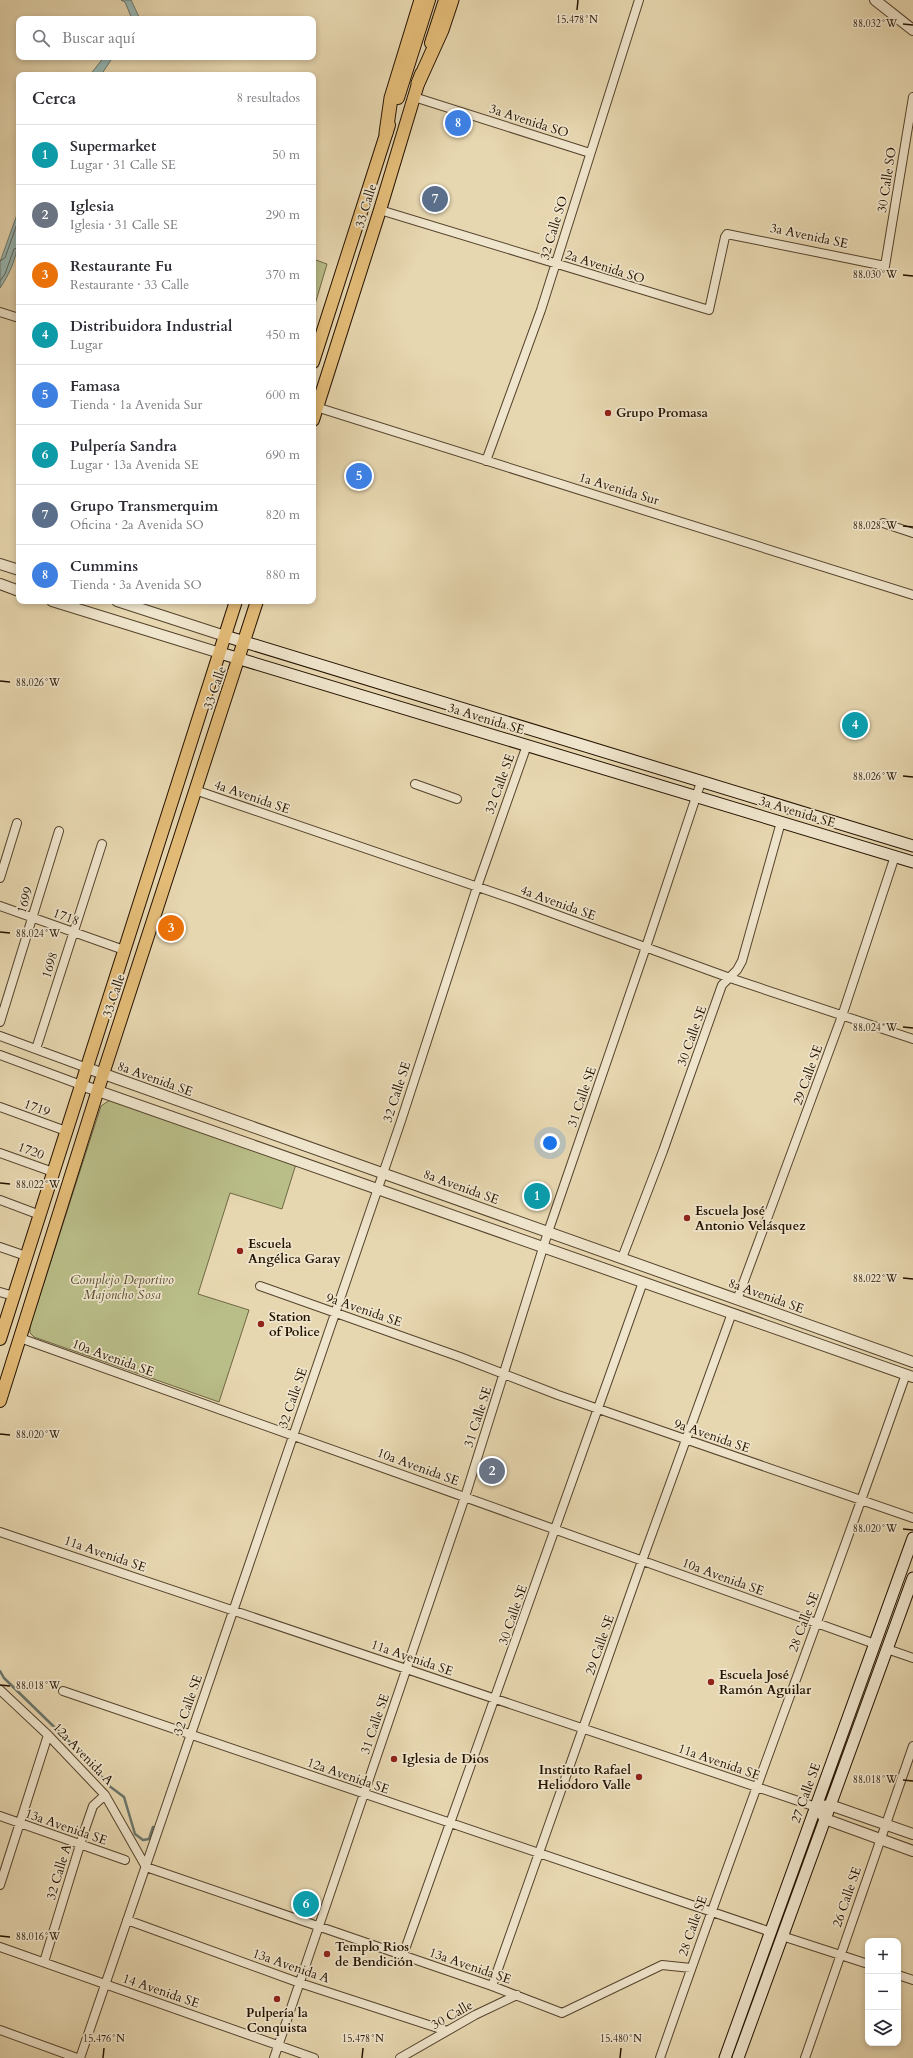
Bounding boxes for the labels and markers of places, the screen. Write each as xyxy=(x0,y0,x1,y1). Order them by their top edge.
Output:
pin: 8 xyxy=(445,108,471,138)
pin: 7 xyxy=(422,184,448,214)
place label: Grupo Promasa xyxy=(616,404,709,422)
marker: Grupo Promasa xyxy=(603,408,613,418)
pin: 5 xyxy=(346,461,372,491)
pin: 4 xyxy=(842,710,868,740)
pin: 3 xyxy=(158,913,184,943)
pin: 1 xyxy=(524,1181,550,1211)
place label: Escuela José Antonio Velásquez xyxy=(695,1202,806,1235)
marker: Escuela José Antonio Velásquez xyxy=(682,1213,692,1223)
place label: Escuela Angélica Garay xyxy=(248,1235,341,1268)
marker: Escuela Angélica Garay xyxy=(235,1246,245,1256)
place label: Station of Police xyxy=(269,1308,320,1341)
marker: Station of Police xyxy=(256,1319,266,1329)
pin: 2 xyxy=(479,1456,505,1486)
place label: Escuela José Ramón Aguilar xyxy=(719,1666,812,1699)
marker: Escuela José Ramón Aguilar xyxy=(706,1677,716,1687)
place label: Iglesia de Dios xyxy=(402,1750,489,1768)
marker: Iglesia de Dios xyxy=(389,1754,399,1764)
place label: Instituto Rafael Heliodoro Valle xyxy=(538,1761,631,1794)
marker: Instituto Rafael Heliodoro Valle xyxy=(634,1772,644,1782)
pin: 6 xyxy=(293,1889,319,1919)
place label: Templo Rios de Bendición xyxy=(335,1938,414,1971)
marker: Templo Rios de Bendición xyxy=(322,1949,332,1959)
marker: Pulpería la Conquista xyxy=(272,1994,282,2004)
place label: Pulpería la Conquista xyxy=(246,2004,309,2037)

